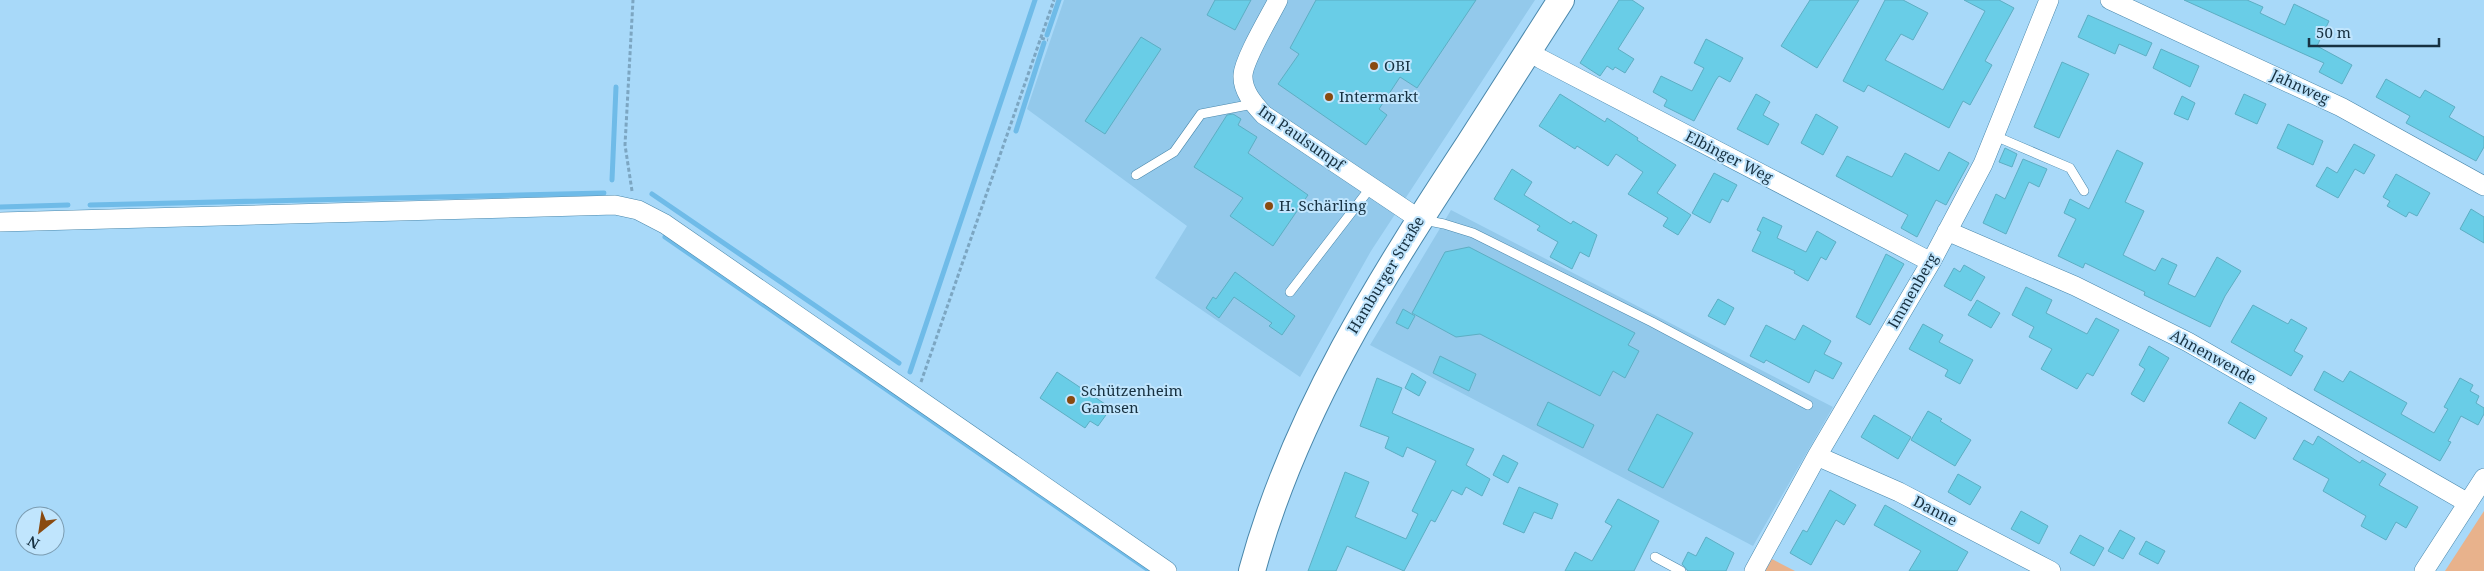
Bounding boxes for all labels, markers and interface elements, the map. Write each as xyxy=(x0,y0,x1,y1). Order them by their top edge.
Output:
scale bar xyxy=(2309,15,2439,47)
text: 50 m xyxy=(2316,22,2351,42)
place label: OBI xyxy=(1384,55,1410,75)
marker: OBI xyxy=(1368,60,1380,72)
street label: Jahnweg xyxy=(2267,64,2333,108)
place label: Intermarkt xyxy=(1339,86,1418,106)
marker: Intermarkt xyxy=(1323,91,1335,103)
street label: Im Paulsumpf xyxy=(1255,100,1350,175)
street label: Elbinger Weg xyxy=(1682,125,1777,187)
place label: H. Schärling xyxy=(1279,195,1366,215)
marker: H. Schärling xyxy=(1263,200,1275,212)
street label: Hamburger Straße xyxy=(1342,212,1428,337)
street label: Immenberg xyxy=(1882,249,1942,332)
street label: Ahnenwende xyxy=(2167,324,2260,388)
place label: Schützenheim Gamsen xyxy=(1081,380,1183,417)
marker: Schützenheim Gamsen xyxy=(1065,394,1077,406)
street label: Danne xyxy=(1910,491,1961,530)
north arrow xyxy=(15,506,65,556)
text: N xyxy=(24,532,43,554)

